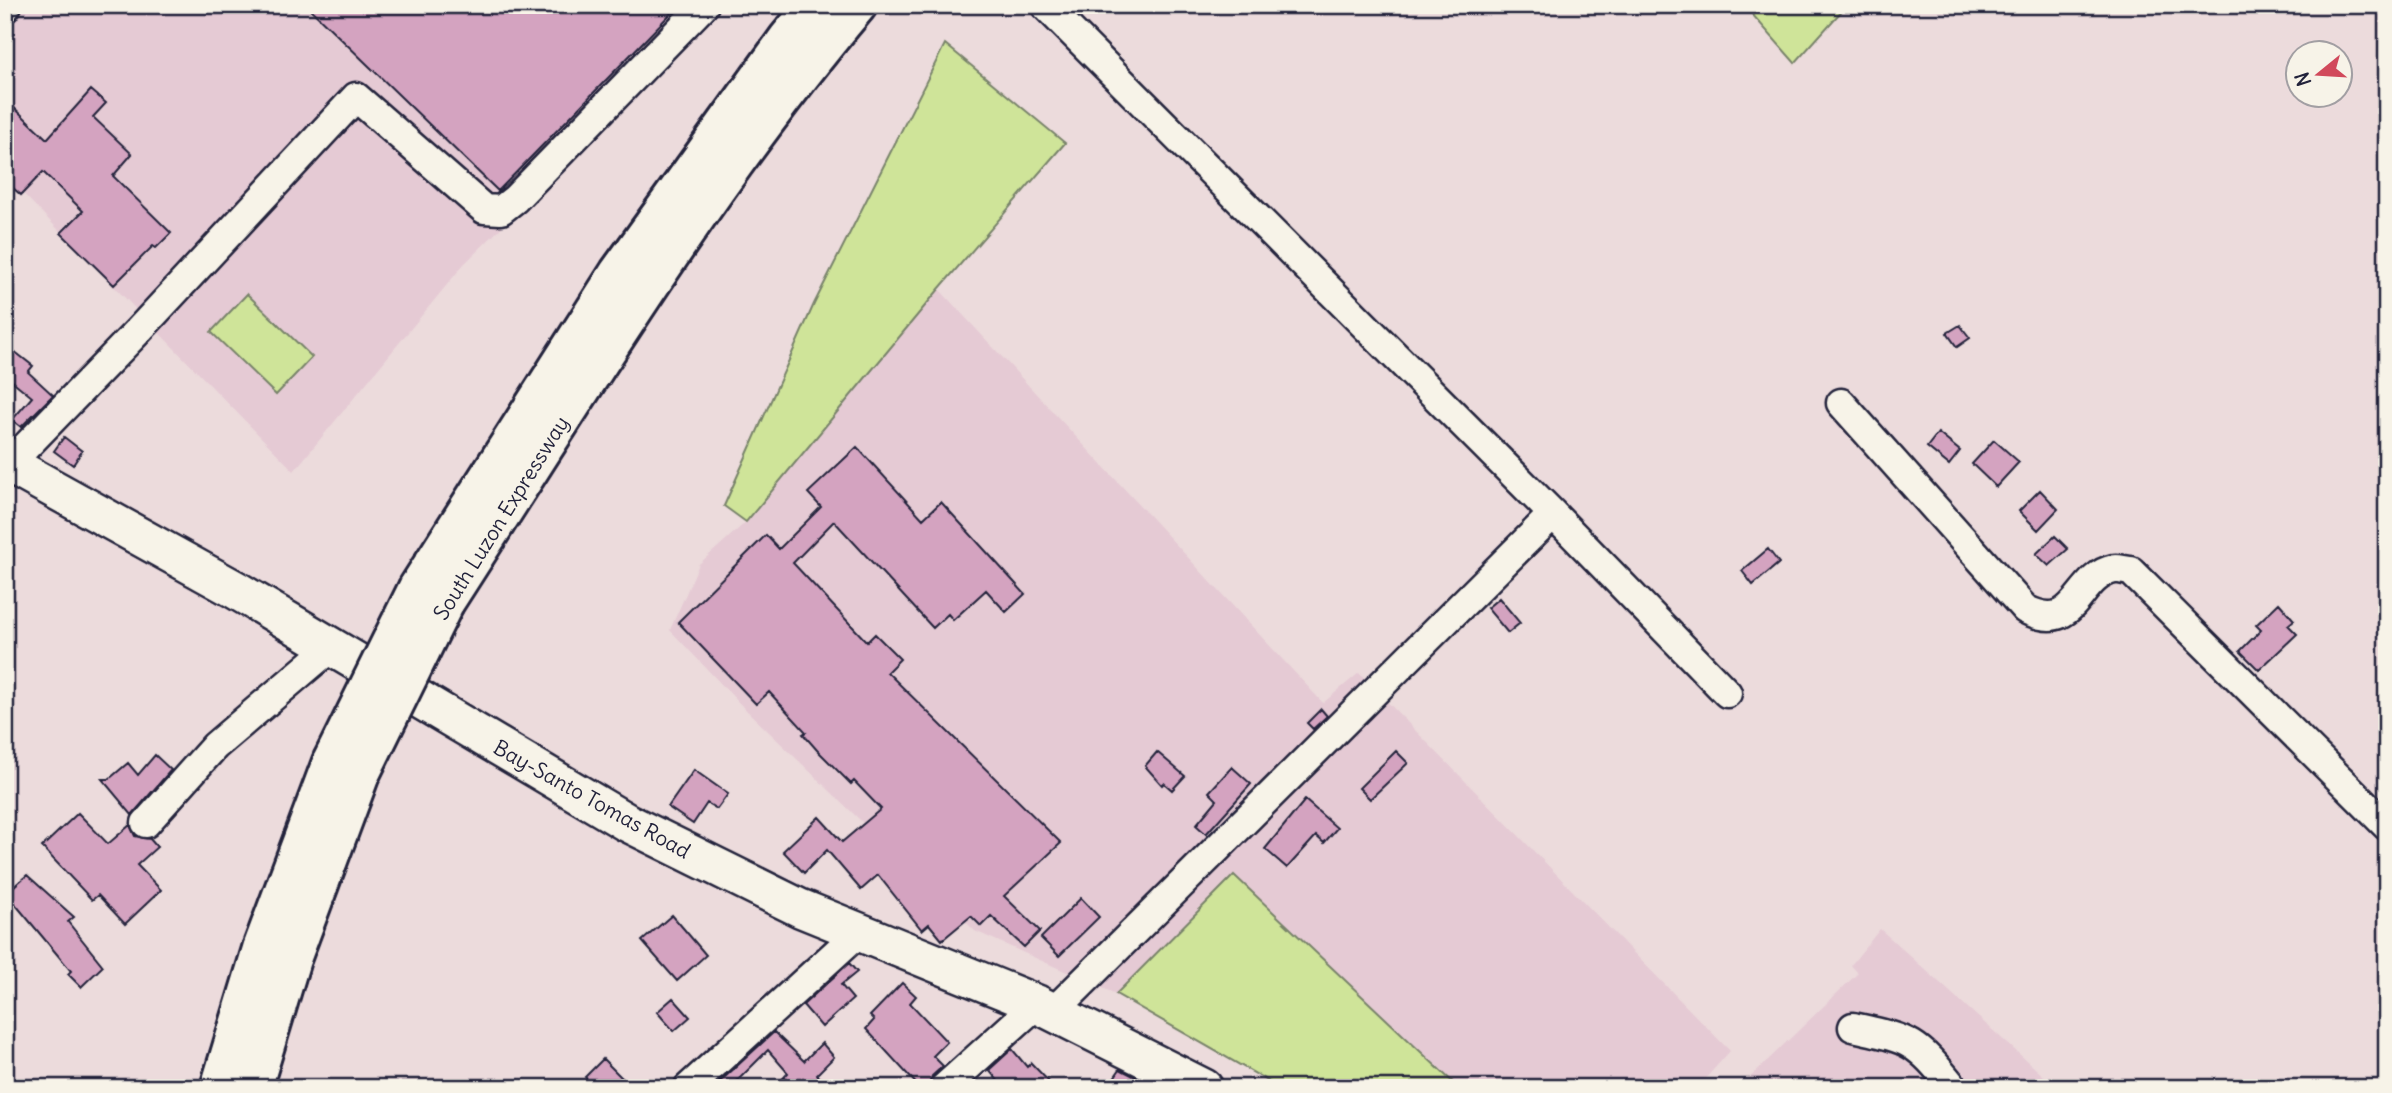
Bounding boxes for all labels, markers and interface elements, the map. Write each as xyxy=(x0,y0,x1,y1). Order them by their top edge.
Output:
north arrow xyxy=(2284,38,2354,108)
text: N xyxy=(2289,69,2316,89)
street label: South Luzon Expressway xyxy=(427,411,575,625)
street label: Bay-Santo Tomas Road xyxy=(489,734,695,864)

